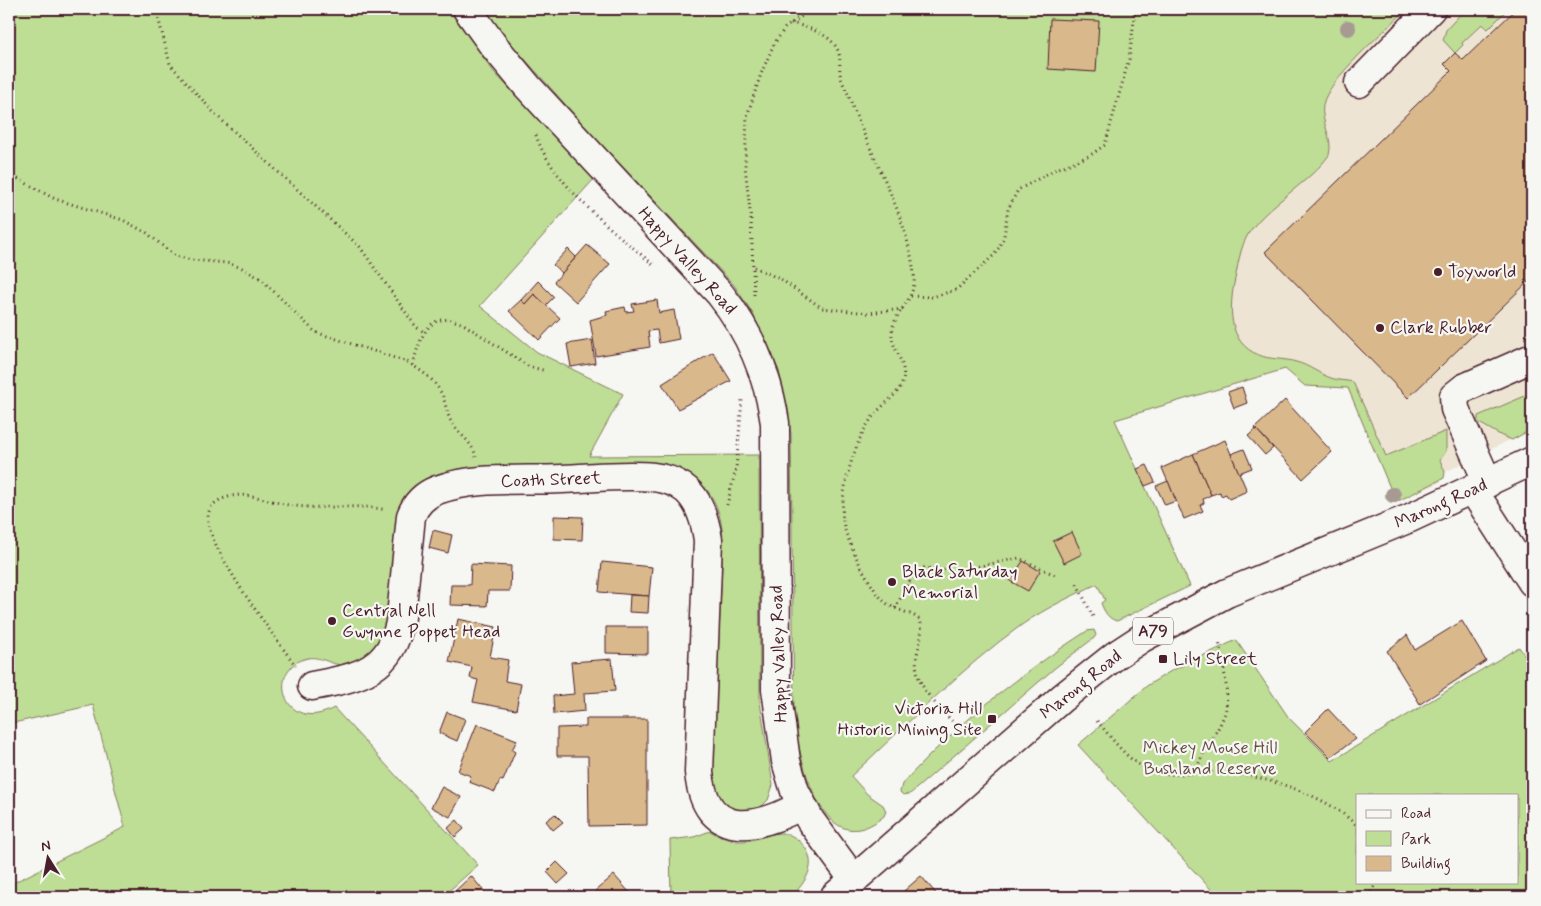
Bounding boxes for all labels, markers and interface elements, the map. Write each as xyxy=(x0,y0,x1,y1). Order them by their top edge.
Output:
street label: Happy Valley Road xyxy=(632,202,742,320)
place label: Toyworld xyxy=(1448,260,1516,284)
marker: Toyworld xyxy=(1432,266,1444,278)
place label: Clark Rubber xyxy=(1390,316,1492,340)
marker: Clark Rubber xyxy=(1374,322,1386,334)
street label: Coath Street xyxy=(500,466,602,494)
street label: Marong Road xyxy=(1391,473,1492,537)
place label: Black Saturday Memorial xyxy=(902,560,1018,605)
marker: Black Saturday Memorial xyxy=(886,576,898,588)
street label: Happy Valley Road xyxy=(765,585,793,723)
place label: Central Nell Gwynne Poppet Head xyxy=(342,599,500,644)
marker: Central Nell Gwynne Poppet Head xyxy=(326,615,338,627)
road number: A79 xyxy=(1133,618,1173,644)
street label: Marong Road xyxy=(1035,645,1128,727)
place label: Lily Street xyxy=(1173,647,1258,671)
marker: Lily Street xyxy=(1157,653,1169,665)
place label: Victoria Hill Historic Mining Site xyxy=(838,697,982,743)
marker: Victoria Hill Historic Mining Site xyxy=(986,713,998,725)
park label: Mickey Mouse Hill Bushland Reserve xyxy=(1143,736,1277,781)
legend xyxy=(1356,794,1518,884)
text: Road xyxy=(1401,804,1431,824)
text: Park xyxy=(1401,830,1431,850)
north arrow xyxy=(22,834,72,884)
text: N xyxy=(39,836,52,856)
text: Building xyxy=(1401,854,1451,875)

